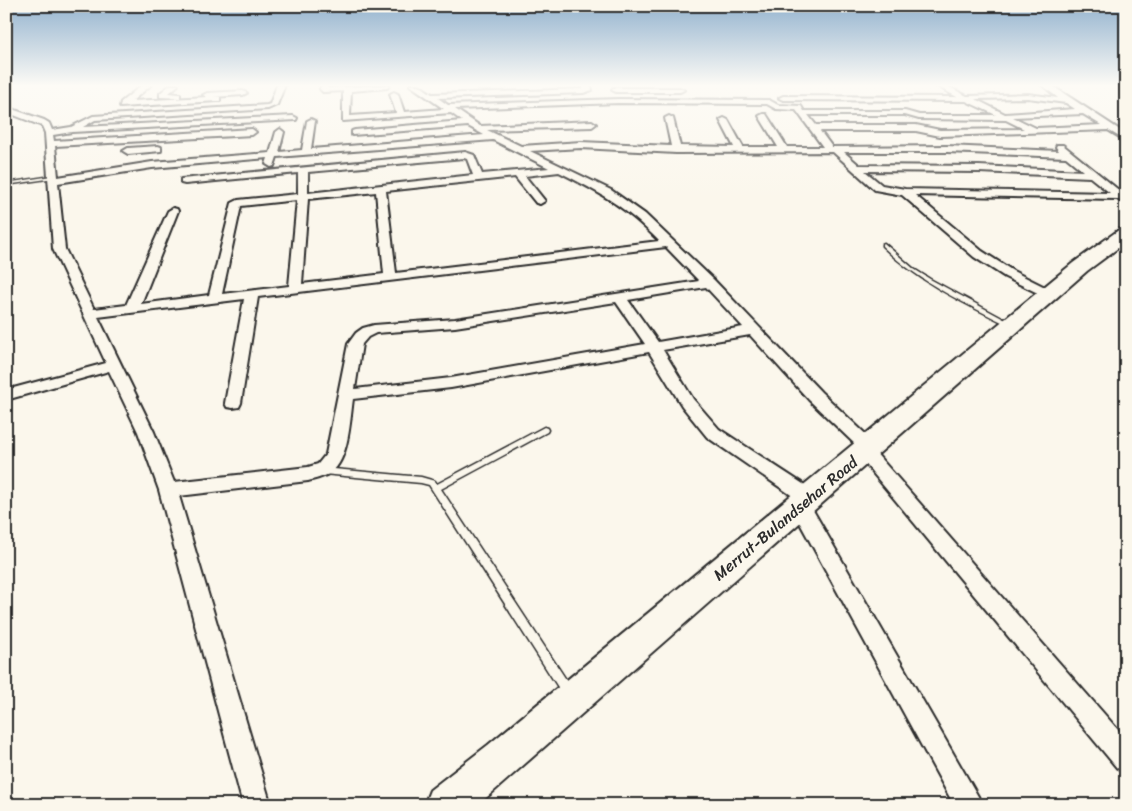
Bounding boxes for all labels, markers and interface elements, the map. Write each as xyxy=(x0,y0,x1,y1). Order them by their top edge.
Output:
street label: Merrut-Bulandsehar Road xyxy=(706,448,866,588)

